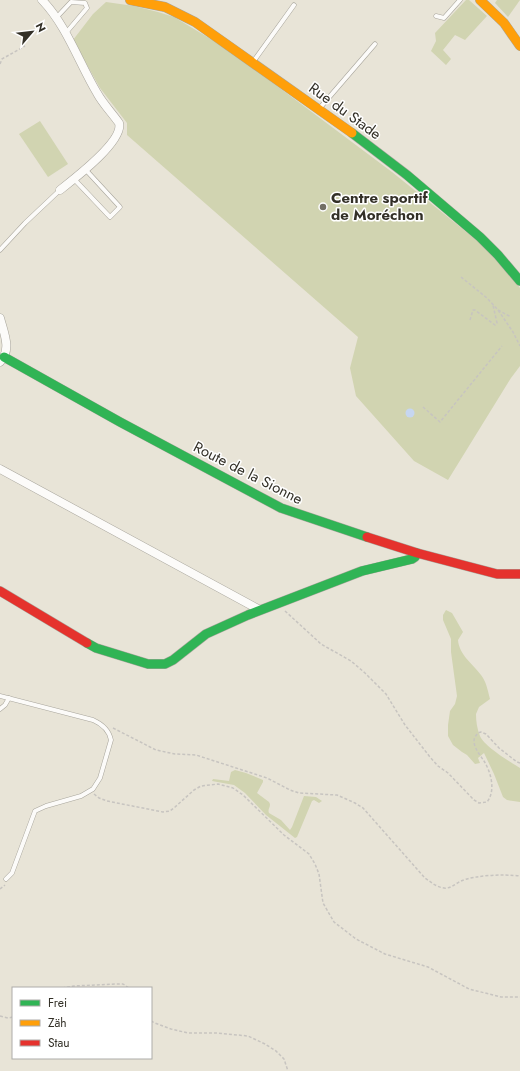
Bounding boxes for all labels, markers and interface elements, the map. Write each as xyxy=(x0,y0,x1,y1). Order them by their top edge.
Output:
north arrow xyxy=(12,12,52,52)
text: N xyxy=(32,20,50,35)
street label: Rue du Stade xyxy=(304,77,386,145)
place label: Centre sportif de Moréchon xyxy=(331,187,429,226)
marker: Centre sportif de Moréchon xyxy=(318,202,328,212)
street label: Route de la Sionne xyxy=(190,436,307,510)
legend xyxy=(12,987,152,1059)
text: Frei xyxy=(48,994,67,1012)
text: Zäh xyxy=(48,1014,67,1032)
text: Stau xyxy=(48,1034,70,1052)

